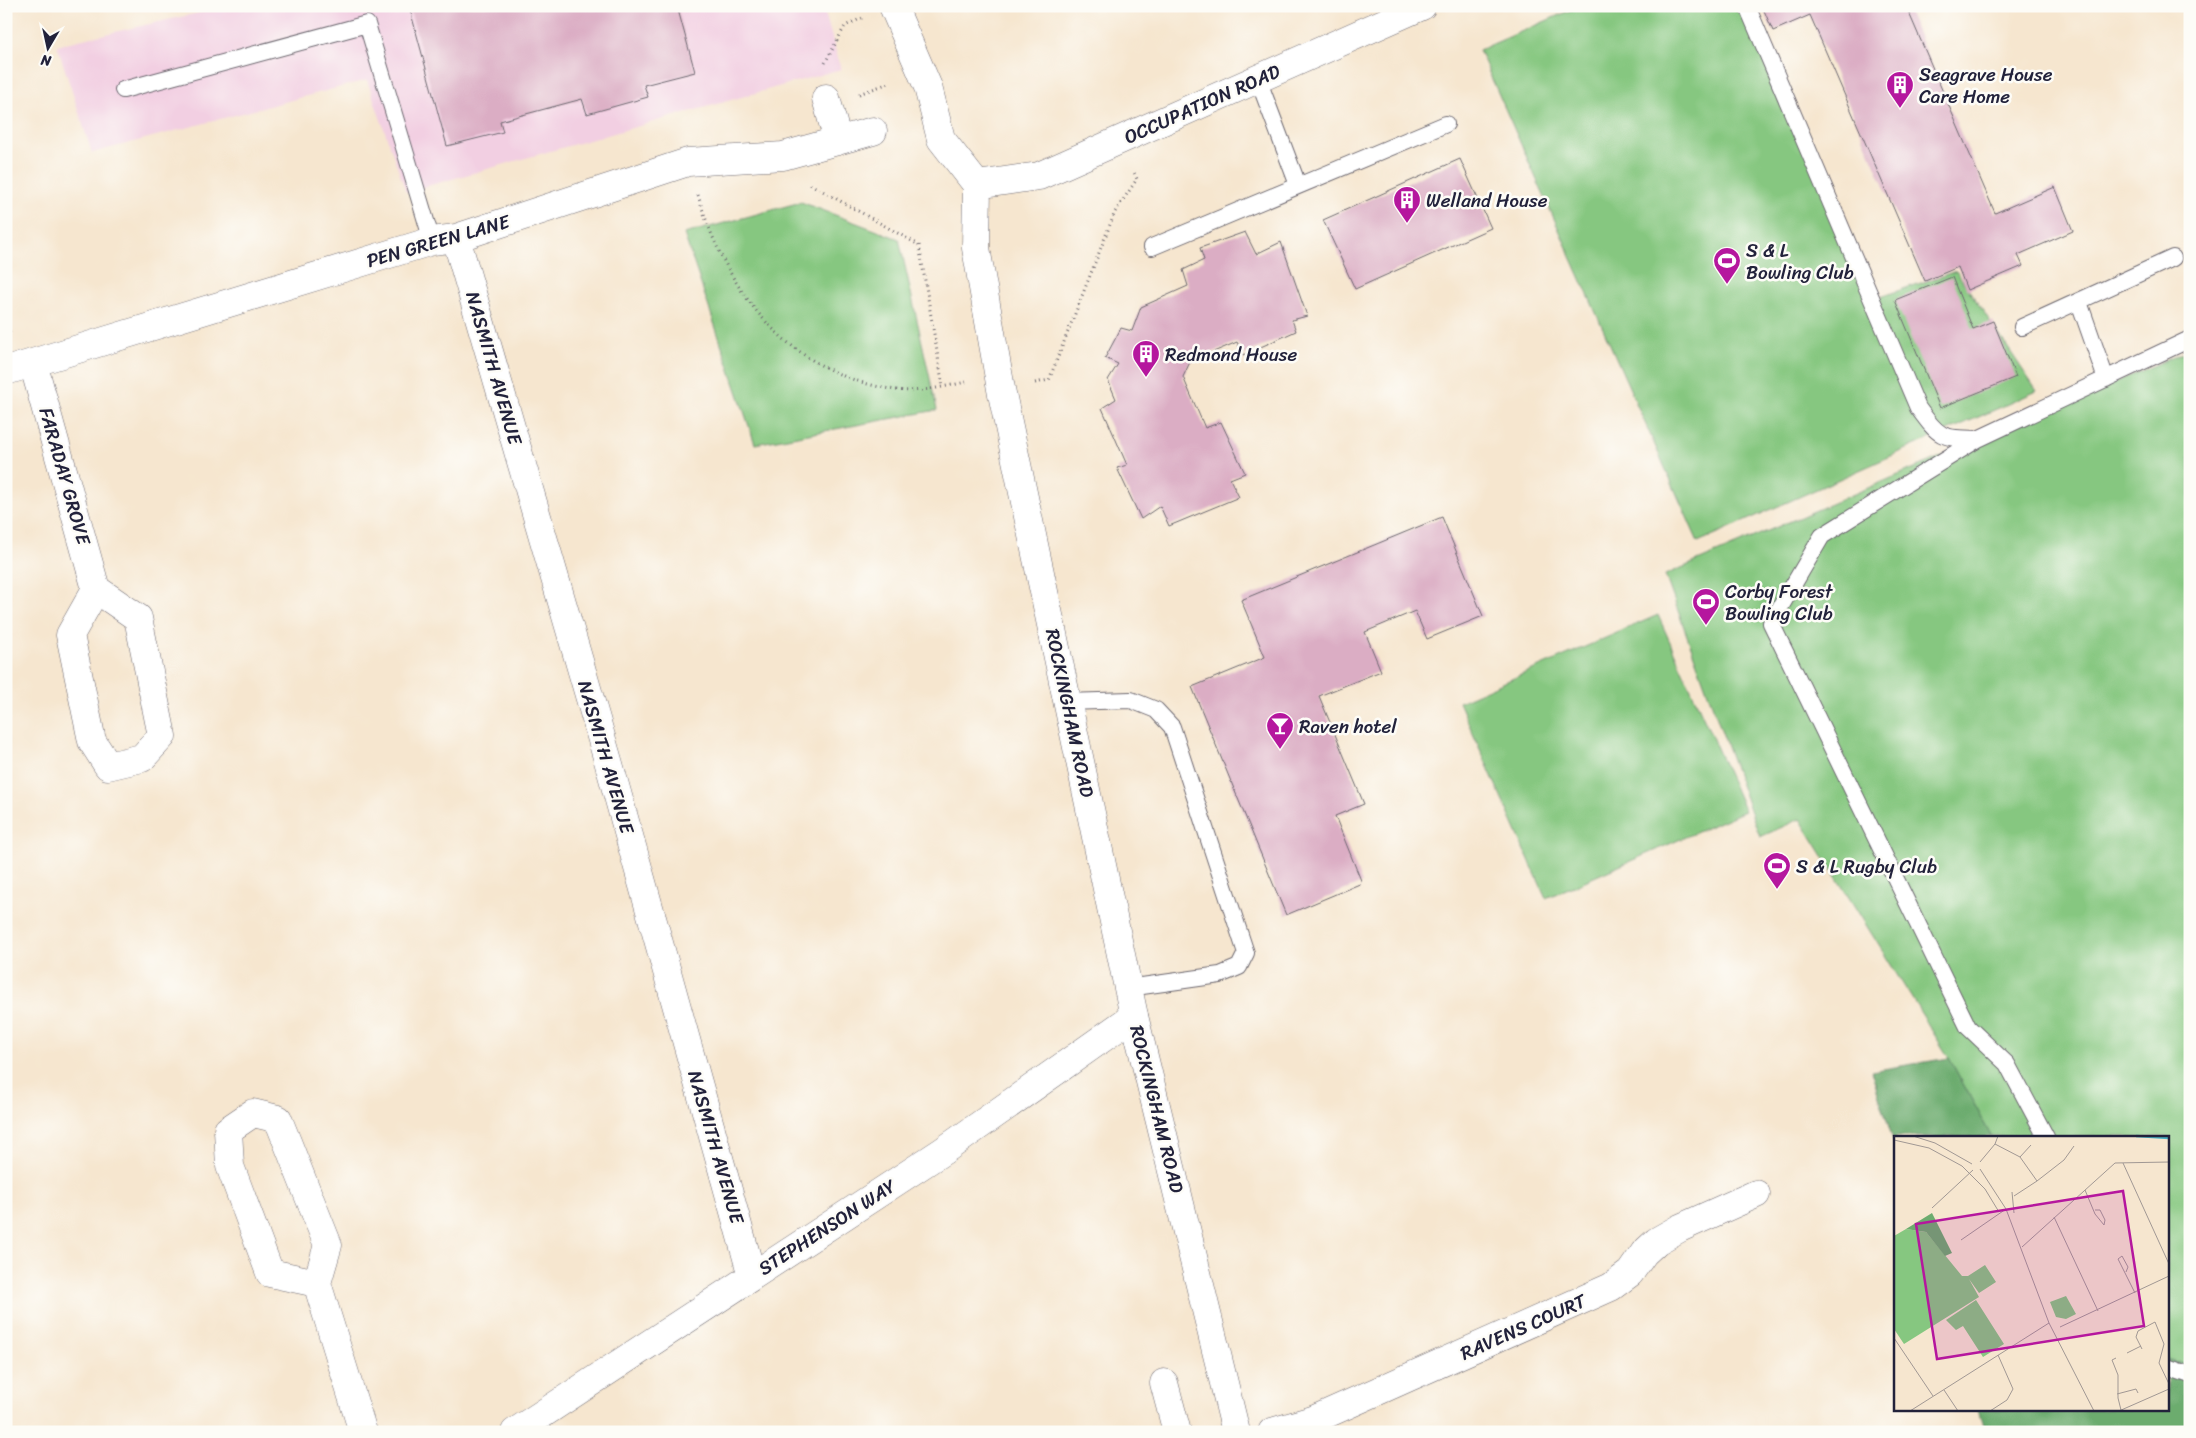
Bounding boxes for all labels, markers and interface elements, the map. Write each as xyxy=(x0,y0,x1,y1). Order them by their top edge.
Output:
north arrow xyxy=(22,22,72,72)
text: N xyxy=(39,47,54,74)
street label: OCCUPATION ROAD xyxy=(1119,55,1286,153)
place label: Seagrave House Care Home xyxy=(1919,58,2053,113)
building icon: Seagrave House Care Home xyxy=(1885,70,1915,109)
place label: Welland House xyxy=(1426,184,1548,217)
building icon: Welland House xyxy=(1392,185,1422,224)
street label: PEN GREEN LANE xyxy=(363,204,515,277)
place label: S & L Bowling Club xyxy=(1746,234,1854,289)
sports icon: S & L Bowling Club xyxy=(1712,246,1742,285)
street label: NASMITH AVENUE xyxy=(456,287,532,450)
place label: Redmond House xyxy=(1165,338,1298,371)
building icon: Redmond House xyxy=(1131,339,1161,378)
street label: FARADAY GROVE xyxy=(30,403,101,550)
place label: Corby Forest Bowling Club xyxy=(1725,575,1834,630)
sports icon: Corby Forest Bowling Club xyxy=(1691,587,1721,626)
street label: ROCKINGHAM ROAD xyxy=(1036,626,1104,801)
street label: NASMITH AVENUE xyxy=(568,676,644,839)
place label: Raven hotel xyxy=(1299,710,1397,743)
bar icon: Raven hotel xyxy=(1265,711,1295,750)
place label: S & L Rugby Club xyxy=(1796,850,1937,883)
sports icon: S & L Rugby Club xyxy=(1762,851,1792,890)
street label: ROCKINGHAM ROAD xyxy=(1120,1022,1194,1197)
street label: NASMITH AVENUE xyxy=(678,1066,754,1229)
inset map xyxy=(1894,1136,2168,1410)
street label: STEPHENSON WAY xyxy=(751,1170,903,1284)
street label: RAVENS COURT xyxy=(1455,1284,1593,1369)

